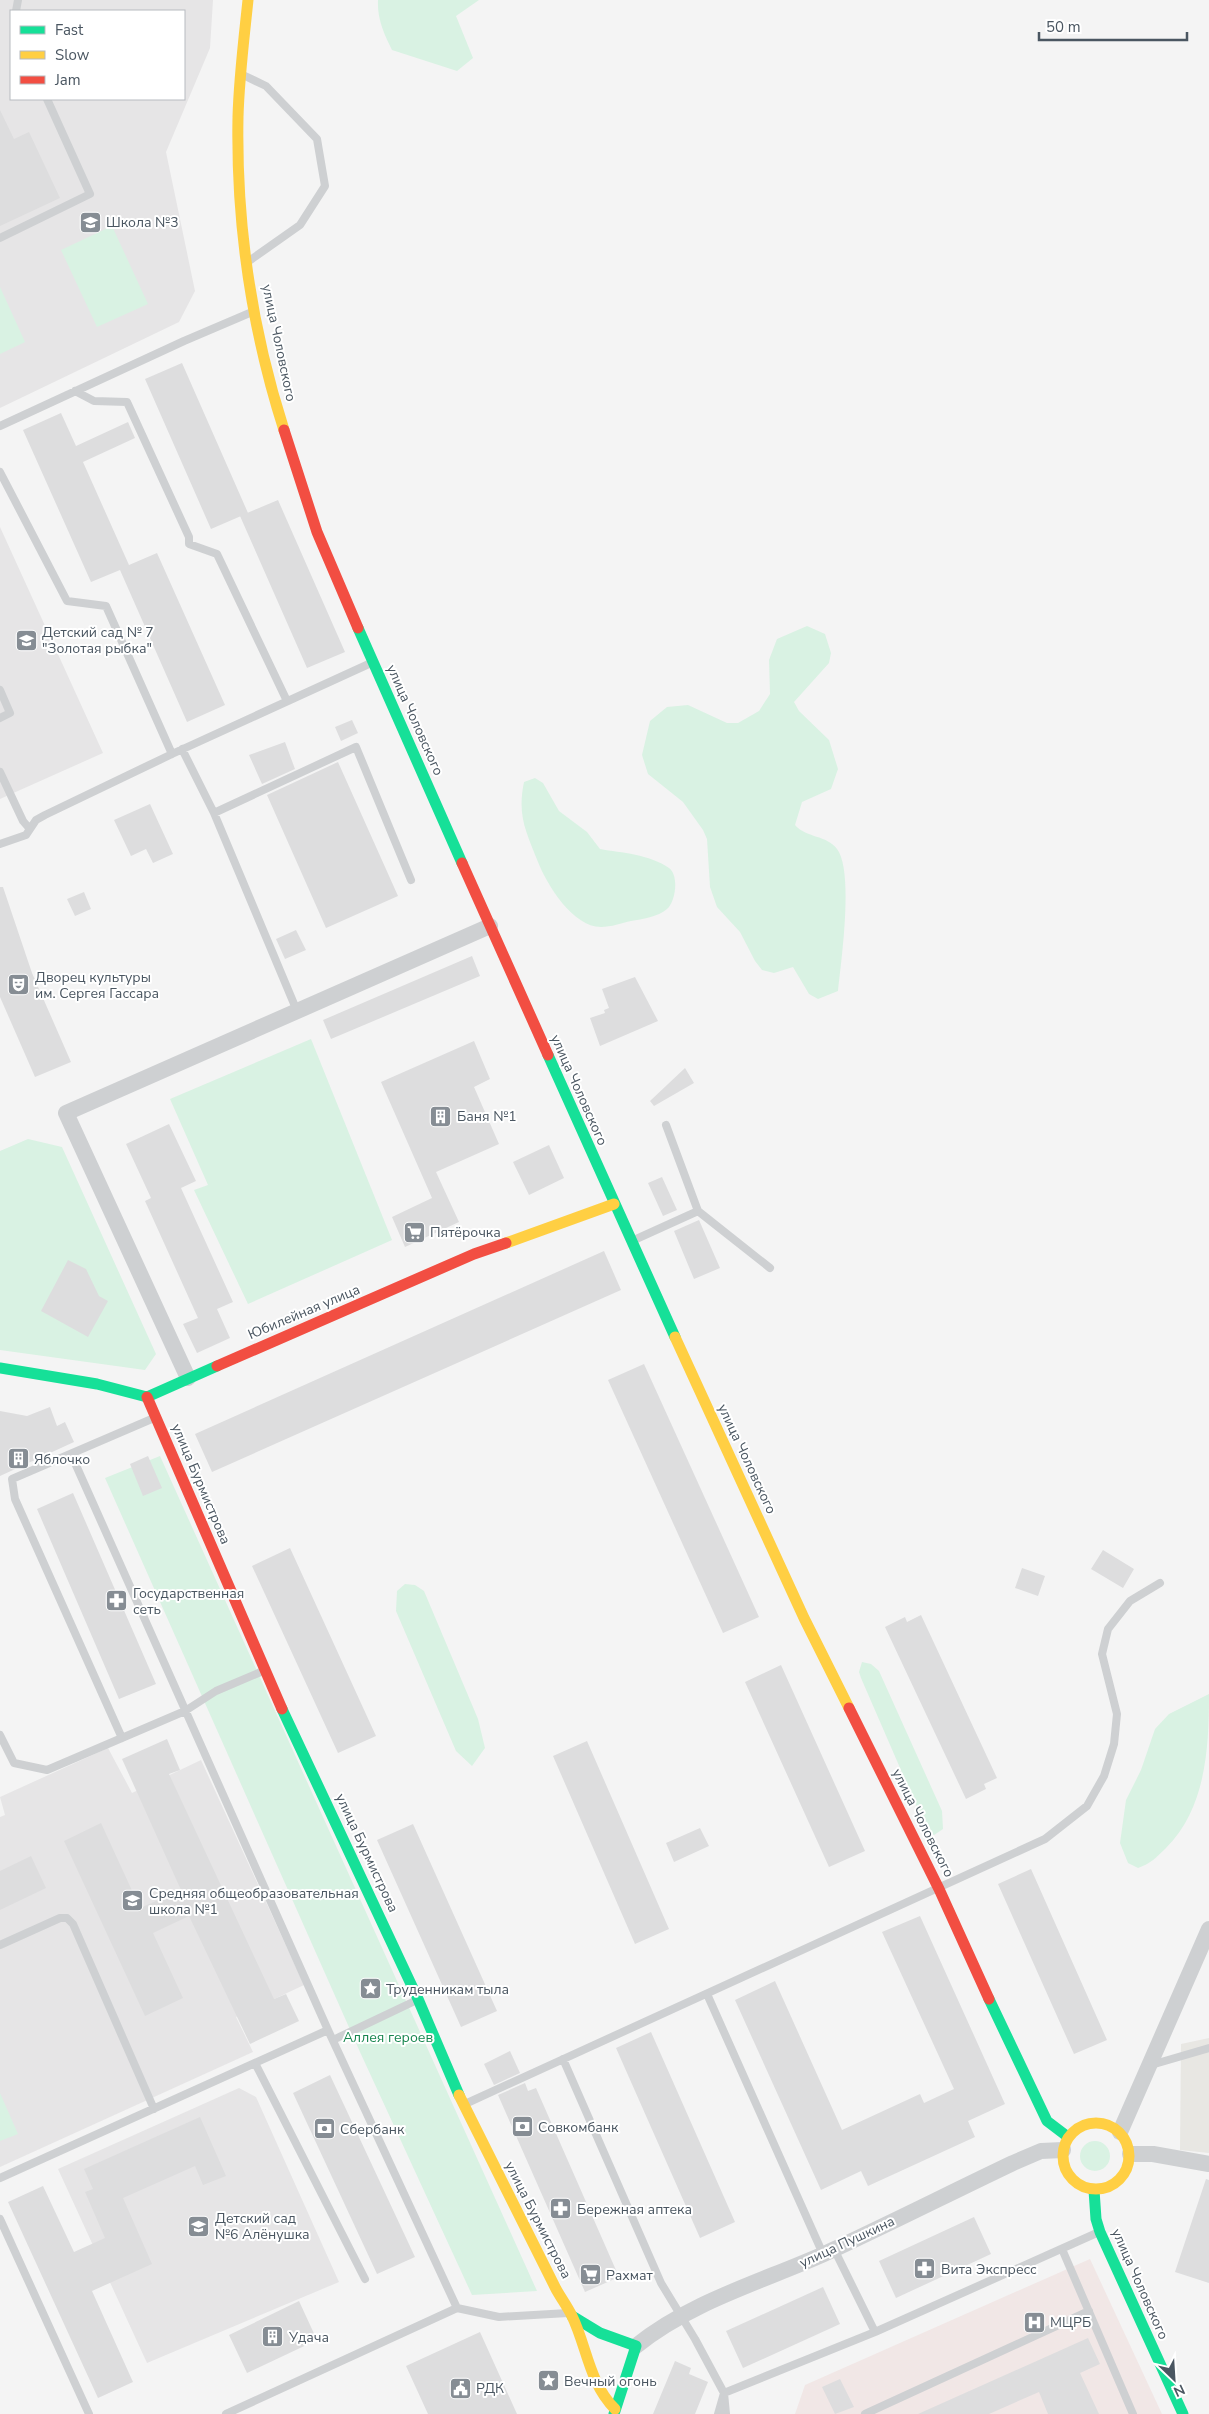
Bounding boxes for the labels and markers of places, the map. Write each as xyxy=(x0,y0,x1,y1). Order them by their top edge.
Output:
school or university icon: Школа №3 xyxy=(78,210,102,234)
place label: Школа №3 xyxy=(106,213,179,232)
place label: Детский сад № 7 "Золотая рыбка" xyxy=(42,623,154,658)
school or university icon: Детский сад № 7 "Золотая рыбка" xyxy=(14,628,38,652)
place label: Дворец культуры им. Сергея Гассара xyxy=(35,968,159,1003)
theatre icon: Дворец культуры им. Сергея Гассара xyxy=(7,973,31,997)
building icon: Баня №1 xyxy=(429,1104,453,1128)
place label: Баня №1 xyxy=(457,1107,517,1126)
supermarket icon: Пятёрочка xyxy=(402,1220,426,1244)
place label: Пятёрочка xyxy=(430,1223,501,1242)
building icon: Яблочко xyxy=(6,1447,30,1471)
place label: Яблочко xyxy=(34,1450,90,1469)
place label: Государственная сеть xyxy=(133,1584,244,1619)
pharmacy icon: Государственная сеть xyxy=(105,1589,129,1613)
place label: Средняя общеобразовательная школа №1 xyxy=(149,1884,359,1919)
school or university icon: Средняя общеобразовательная школа №1 xyxy=(121,1889,145,1913)
place icon: Труденникам тыла xyxy=(358,1977,382,2001)
place label: Труденникам тыла xyxy=(386,1980,509,1999)
bank icon: Совкомбанк xyxy=(510,2115,534,2139)
bank icon: Сбербанк xyxy=(312,2117,336,2141)
place label: Совкомбанк xyxy=(538,2118,619,2137)
place label: Сбербанк xyxy=(340,2120,405,2139)
pharmacy icon: Бережная аптека xyxy=(549,2197,573,2221)
place label: Бережная аптека xyxy=(577,2200,692,2219)
place label: Детский сад №6 Алёнушка xyxy=(215,2209,310,2244)
school or university icon: Детский сад №6 Алёнушка xyxy=(187,2214,211,2238)
pharmacy icon: Вита Экспресс xyxy=(913,2257,937,2281)
place label: Вита Экспресс xyxy=(941,2260,1037,2279)
supermarket icon: Рахмат xyxy=(578,2263,602,2287)
place label: Рахмат xyxy=(606,2266,654,2285)
hospital icon: МЦРБ xyxy=(1022,2310,1046,2334)
place label: МЦРБ xyxy=(1050,2313,1091,2332)
building icon: Удача xyxy=(261,2325,285,2349)
place label: Удача xyxy=(288,2328,329,2347)
place icon: Вечный огонь xyxy=(536,2369,560,2393)
place label: Вечный огонь xyxy=(564,2372,657,2391)
public building icon: РДК xyxy=(448,2376,472,2400)
place label: РДК xyxy=(476,2379,504,2398)

